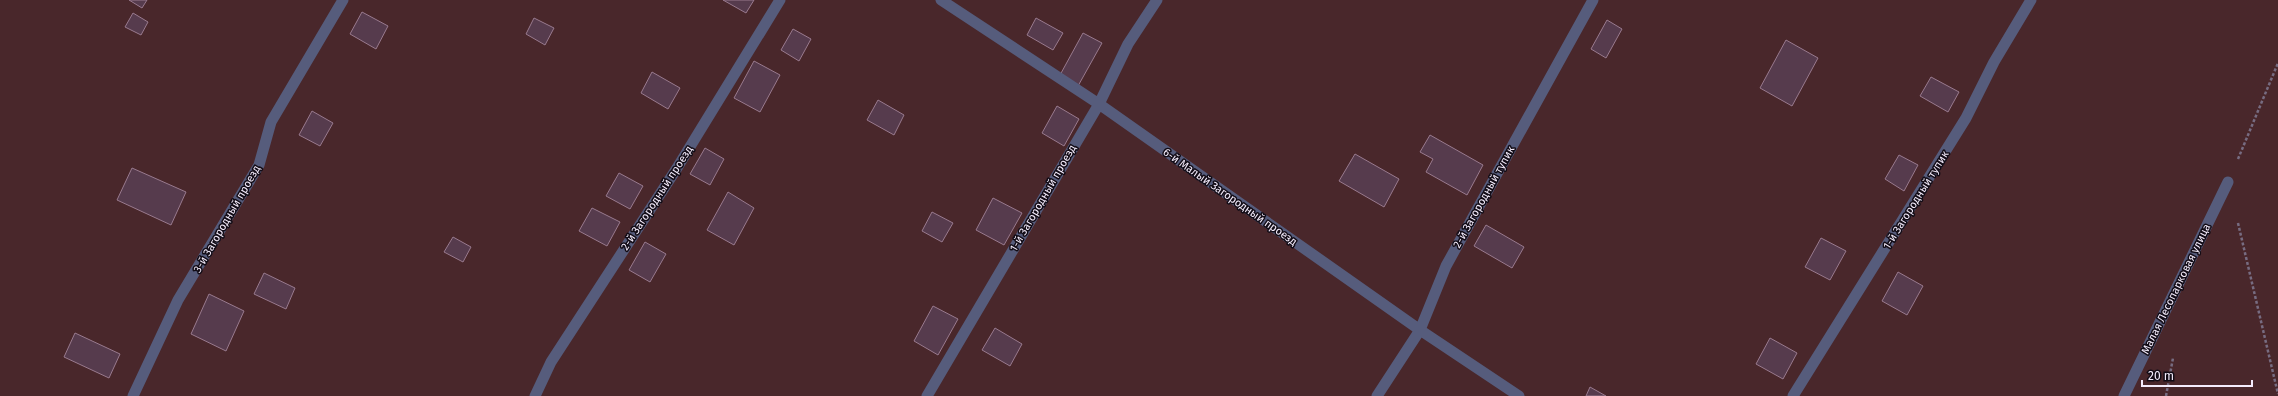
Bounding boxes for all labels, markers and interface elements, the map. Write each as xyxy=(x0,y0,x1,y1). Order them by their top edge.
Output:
street label: 1-й Загородный проезд xyxy=(1007,142,1079,254)
street label: 2-й Загородный проезд xyxy=(618,143,696,253)
street label: 2-й Загородный тупик xyxy=(1451,144,1518,250)
street label: 6-й Малый Загородный проезд xyxy=(1160,146,1300,248)
street label: 1-й Загородный тупик xyxy=(1880,148,1952,252)
street label: 3-й Загородный проезд xyxy=(191,163,263,275)
street label: Малая Лесопарковая улица xyxy=(2139,222,2213,356)
scale bar xyxy=(2142,362,2252,388)
text: 20 m xyxy=(2148,369,2174,383)

